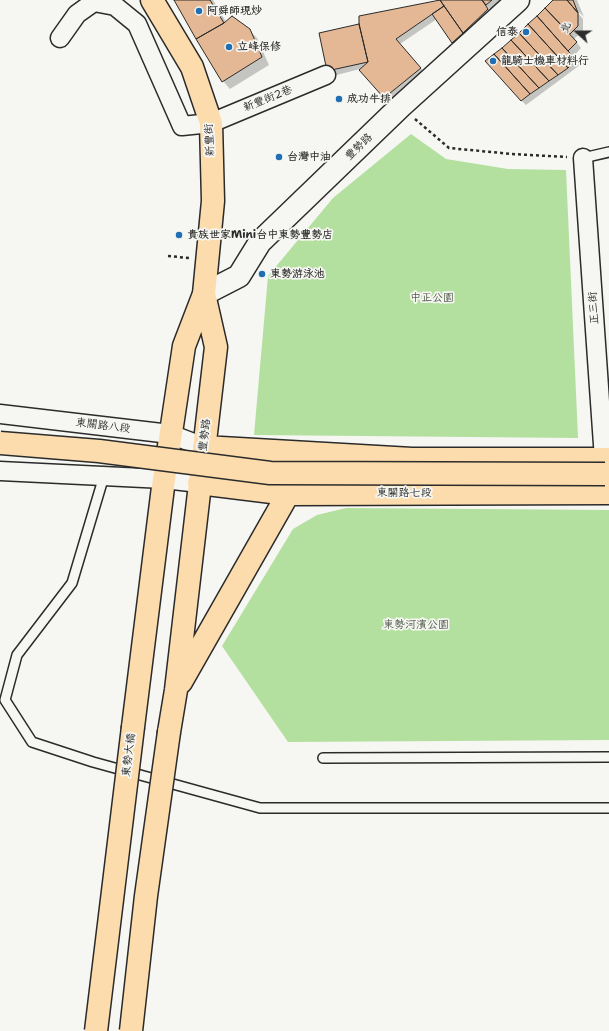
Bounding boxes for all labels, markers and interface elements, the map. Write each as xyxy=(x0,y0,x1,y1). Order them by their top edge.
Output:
place label: 阿舜師現炒 xyxy=(207,4,262,18)
marker: 阿舜師現炒 xyxy=(194,6,204,16)
north arrow xyxy=(557,12,597,52)
text: 北 xyxy=(556,20,574,35)
place label: 信泰 xyxy=(496,25,518,39)
marker: 信泰 xyxy=(521,27,531,37)
place label: 立峰保修 xyxy=(237,40,281,54)
marker: 立峰保修 xyxy=(224,42,234,52)
place label: 龍騎士機車材料行 xyxy=(501,54,589,68)
marker: 龍騎士機車材料行 xyxy=(488,56,498,66)
street label: 新豐街2巷 xyxy=(242,83,294,115)
place label: 成功牛排 xyxy=(347,92,391,106)
marker: 成功牛排 xyxy=(334,94,344,104)
street label: 新豐街 xyxy=(203,123,217,157)
street label: 豐勢路 xyxy=(343,131,375,163)
place label: 台灣中油 xyxy=(287,150,331,164)
marker: 台灣中油 xyxy=(274,152,284,162)
place label: 貴族世家Mini台中東勢豐勢店 xyxy=(187,228,333,242)
marker: 貴族世家Mini台中東勢豐勢店 xyxy=(174,230,184,240)
place label: 東勢游泳池 xyxy=(270,267,325,281)
marker: 東勢游泳池 xyxy=(257,269,267,279)
park label: 中正公園 xyxy=(410,291,454,305)
street label: 正三街 xyxy=(586,291,602,325)
street label: 東關路八段 xyxy=(75,416,131,436)
street label: 豐勢路 xyxy=(196,418,214,452)
street label: 東關路七段 xyxy=(377,486,431,500)
park label: 東勢河濱公園 xyxy=(383,618,449,632)
street label: 東勢大橋 xyxy=(120,732,138,778)

